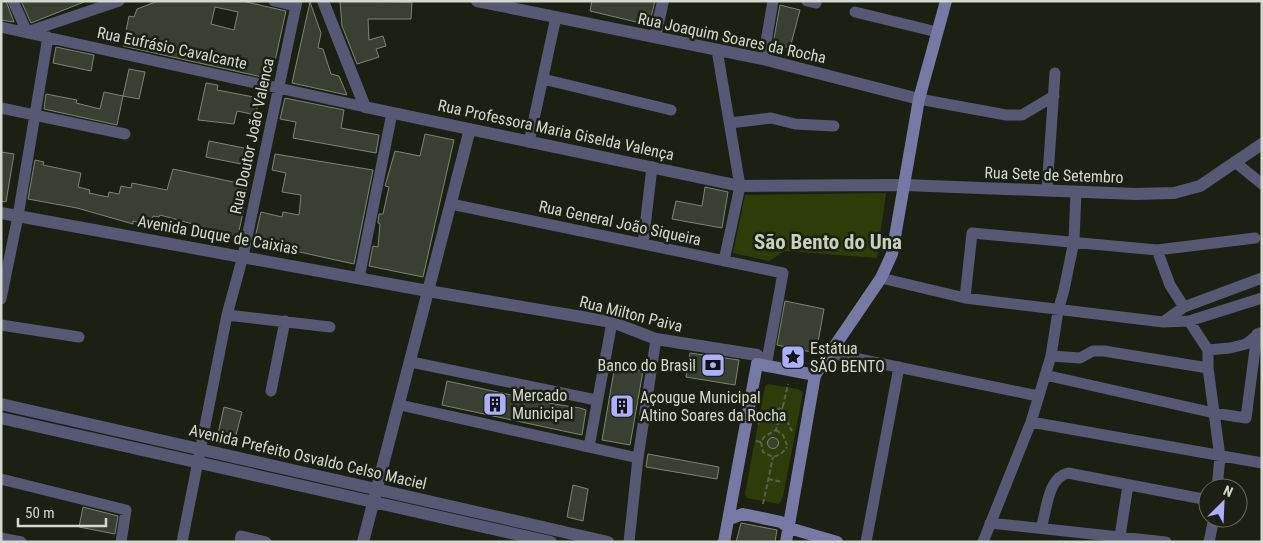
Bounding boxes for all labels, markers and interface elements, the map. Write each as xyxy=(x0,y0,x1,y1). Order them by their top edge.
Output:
street label: Rua Joaquim Soares da Rocha xyxy=(636,9,828,67)
street label: Rua Eufrásio Cavalcante xyxy=(95,23,249,73)
street label: Rua Doutor João Valenca xyxy=(226,56,278,216)
street label: Rua Professora Maria Giselda Valença xyxy=(436,96,676,164)
street label: Rua Sete de Setembro xyxy=(984,163,1124,187)
street label: Rua General João Siqueira xyxy=(537,196,703,250)
street label: Avenida Duque de Caixias xyxy=(136,212,300,258)
district label: São Bento do Una xyxy=(754,230,902,254)
street label: Rua Milton Paiva xyxy=(578,292,684,336)
place label: Estátua SÃO BENTO xyxy=(810,339,885,376)
place icon: Estátua SÃO BENTO xyxy=(780,344,806,370)
bank icon: Banco do Brasil xyxy=(700,352,726,378)
place label: Banco do Brasil xyxy=(598,356,696,375)
place label: Mercado Municipal xyxy=(512,386,574,423)
place label: Açougue Municipal Altino Soares da Rocha xyxy=(640,388,787,425)
building icon: Mercado Municipal xyxy=(482,391,508,417)
building icon: Açougue Municipal Altino Soares da Rocha xyxy=(609,393,635,419)
street label: Avenida Prefeito Osvaldo Celso Maciel xyxy=(187,420,429,494)
north arrow xyxy=(1198,478,1248,528)
text: N xyxy=(1221,482,1235,500)
scale bar xyxy=(18,496,105,528)
text: 50 m xyxy=(25,504,55,522)

